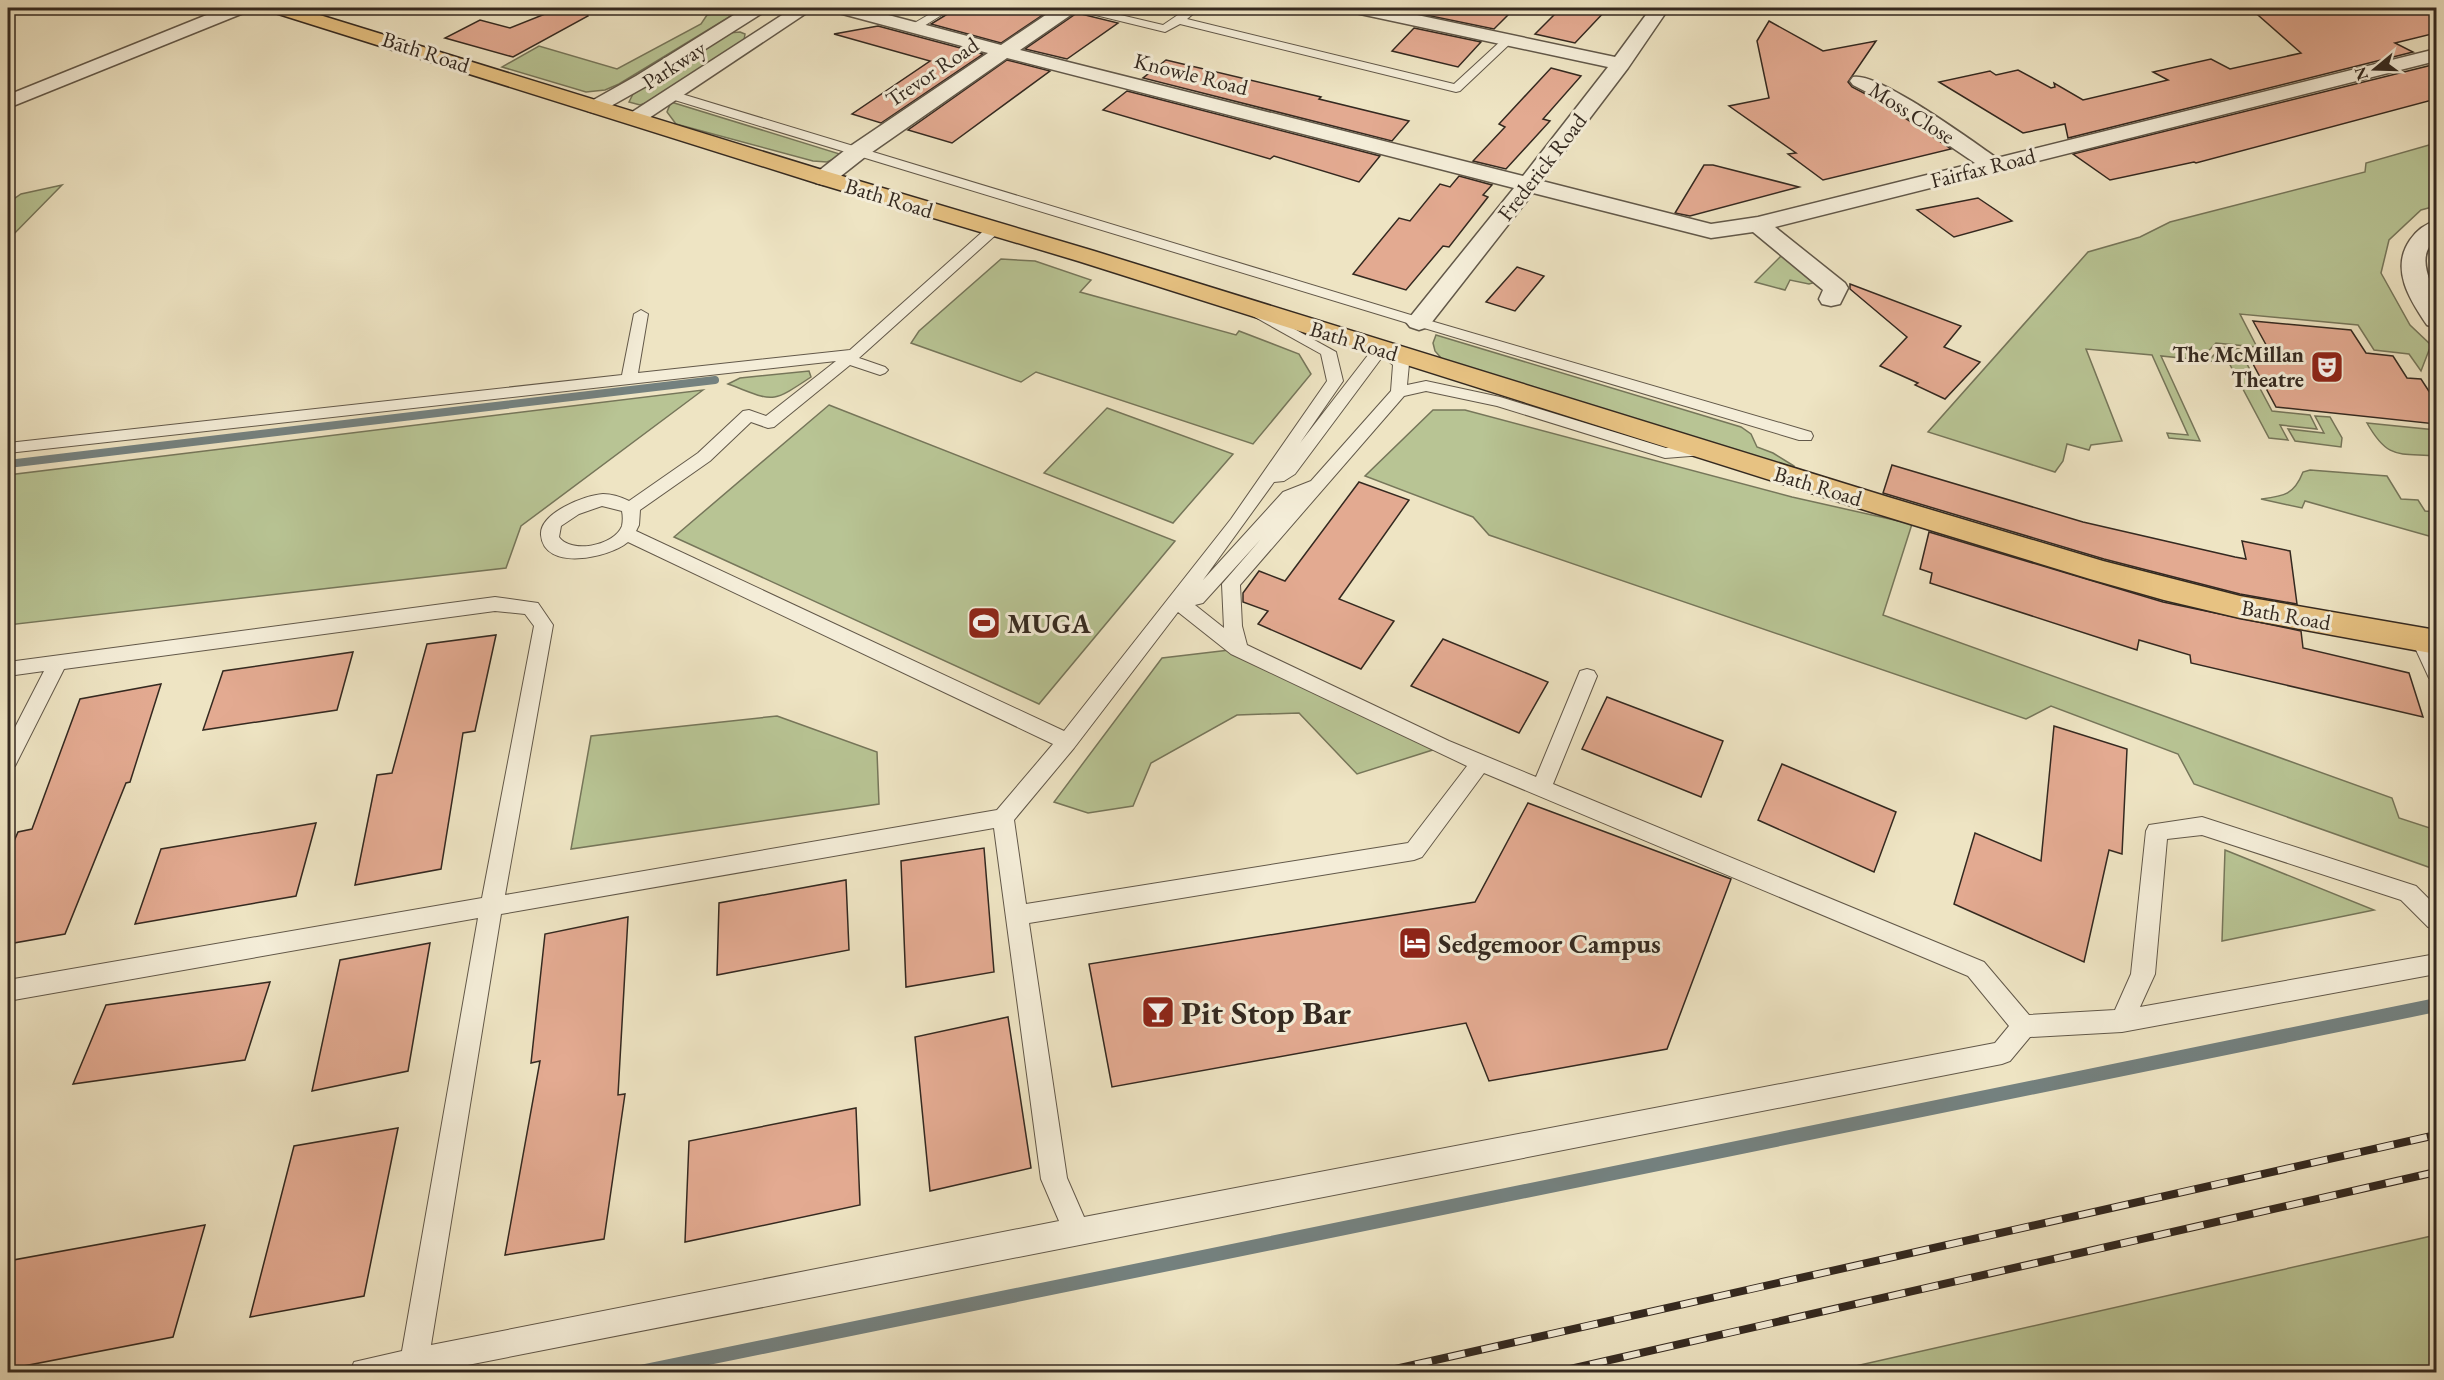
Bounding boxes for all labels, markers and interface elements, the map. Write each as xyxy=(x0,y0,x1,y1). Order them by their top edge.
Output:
street label: Bath Road xyxy=(379,24,474,80)
street label: Trevor Road xyxy=(880,30,985,114)
street label: Parkway xyxy=(637,33,712,96)
north arrow xyxy=(2345,39,2405,99)
street label: Knowle Road xyxy=(1131,46,1252,102)
text: N xyxy=(2349,64,2373,83)
street label: Moss Close xyxy=(1863,75,1961,151)
street label: Frederick Road xyxy=(1491,107,1594,227)
street label: Fairfax Road xyxy=(1927,141,2039,195)
street label: Bath Road xyxy=(842,171,937,225)
street label: Bath Road xyxy=(1307,314,1402,368)
place label: The McMillan Theatre xyxy=(2172,340,2305,394)
theatre icon: The McMillan Theatre xyxy=(2309,349,2345,385)
street label: Bath Road xyxy=(1771,459,1866,513)
street label: Bath Road xyxy=(2239,593,2334,637)
sports icon: MUGA xyxy=(966,605,1002,641)
place label: MUGA xyxy=(1007,606,1091,641)
hotel icon: Sedgemoor Campus xyxy=(1397,925,1433,961)
place label: Sedgemoor Campus xyxy=(1438,926,1661,961)
place label: Pit Stop Bar xyxy=(1181,991,1351,1034)
bar icon: Pit Stop Bar xyxy=(1140,994,1176,1030)

